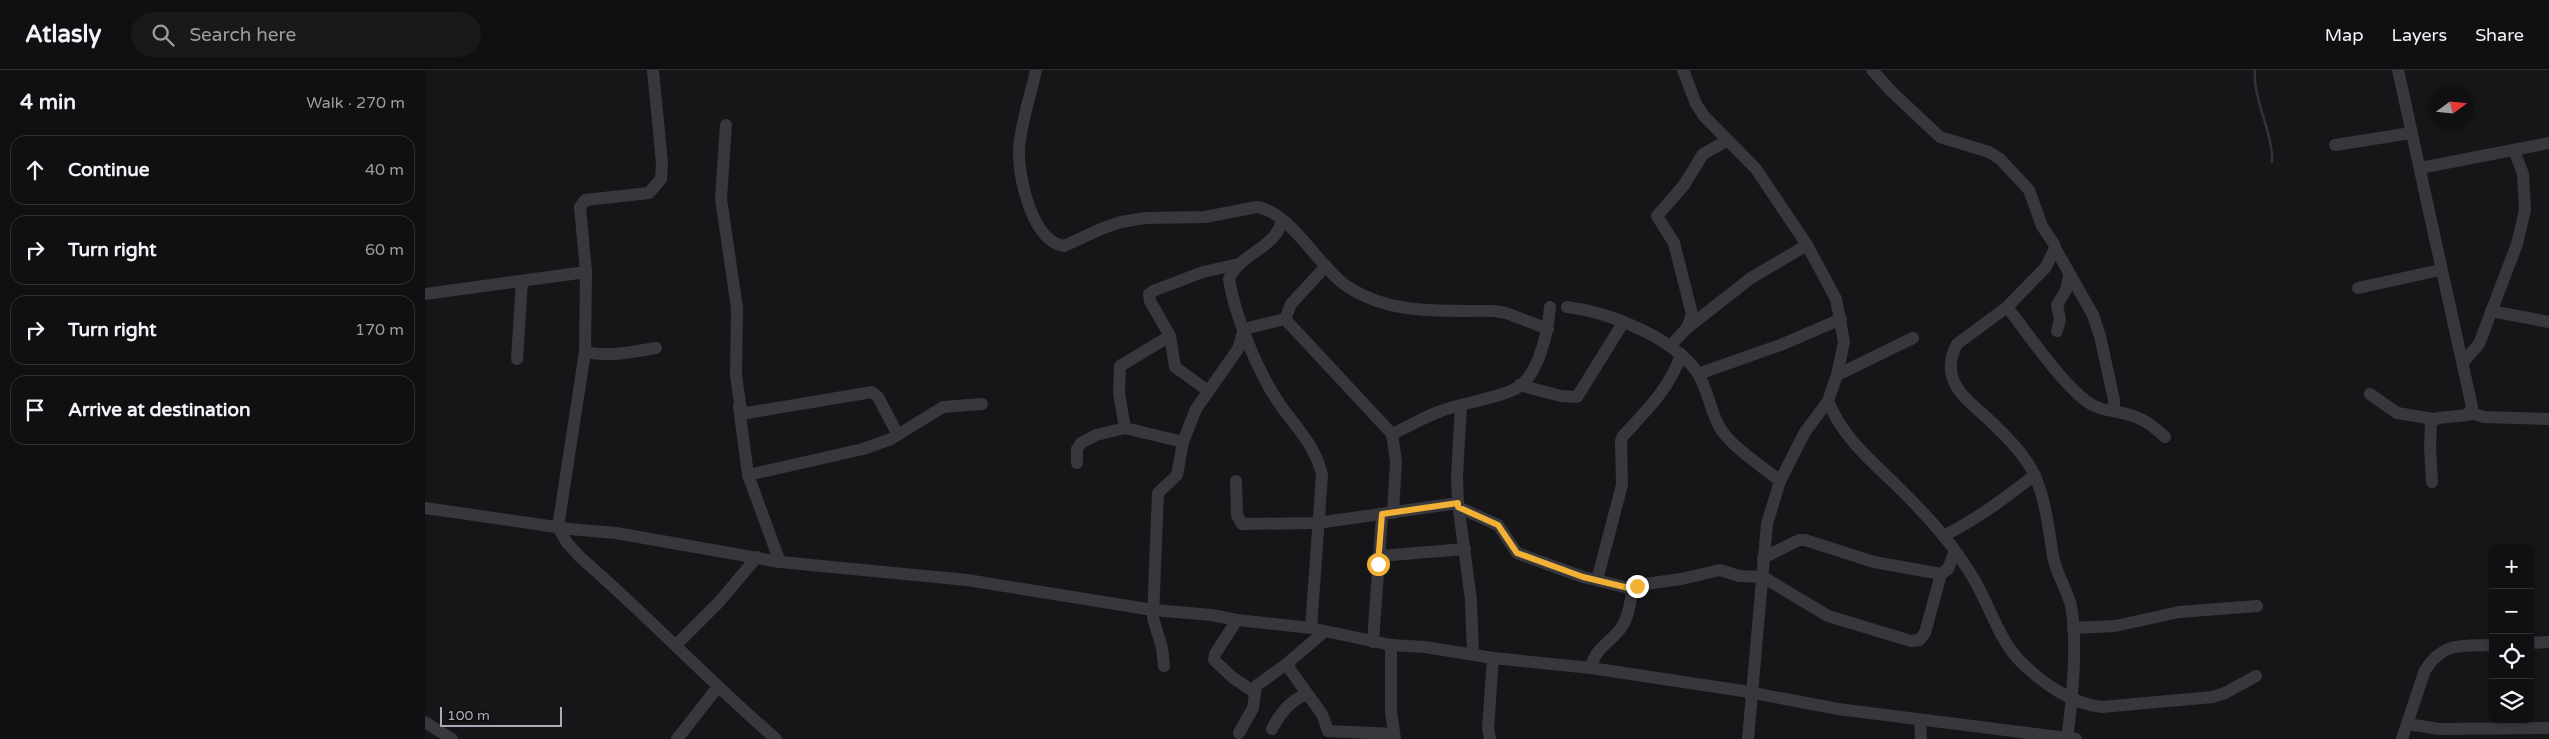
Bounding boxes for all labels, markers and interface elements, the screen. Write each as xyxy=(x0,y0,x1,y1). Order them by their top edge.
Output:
search box xyxy=(131,12,481,57)
text: Atlasly xyxy=(25,20,101,49)
icon: search xyxy=(149,21,177,49)
text: Search here xyxy=(189,24,296,46)
text: Map xyxy=(2325,24,2364,46)
text: Layers xyxy=(2392,24,2447,46)
text: Share xyxy=(2475,24,2524,46)
north arrow xyxy=(2429,85,2474,130)
text: 4 min xyxy=(20,90,76,115)
text: Walk · 270 m xyxy=(306,93,405,113)
icon: ahead xyxy=(21,156,49,184)
text: Continue xyxy=(68,159,150,181)
text: 40 m xyxy=(365,160,404,180)
icon: right xyxy=(21,236,49,264)
text: Turn right xyxy=(68,239,156,261)
text: 60 m xyxy=(365,240,404,260)
icon: right xyxy=(21,316,49,344)
text: Turn right xyxy=(68,319,156,341)
text: 170 m xyxy=(355,320,404,340)
icon: arrive xyxy=(21,396,49,424)
text: Arrive at destination xyxy=(68,399,251,421)
map controls xyxy=(2489,544,2534,724)
button: + xyxy=(2489,544,2534,589)
route start xyxy=(1367,553,1390,576)
route end xyxy=(1626,575,1649,598)
button: − xyxy=(2489,589,2534,634)
button: locate xyxy=(2489,634,2534,679)
button: layers xyxy=(2489,679,2534,724)
scale bar xyxy=(440,704,563,727)
text: 100 m xyxy=(447,707,490,724)

